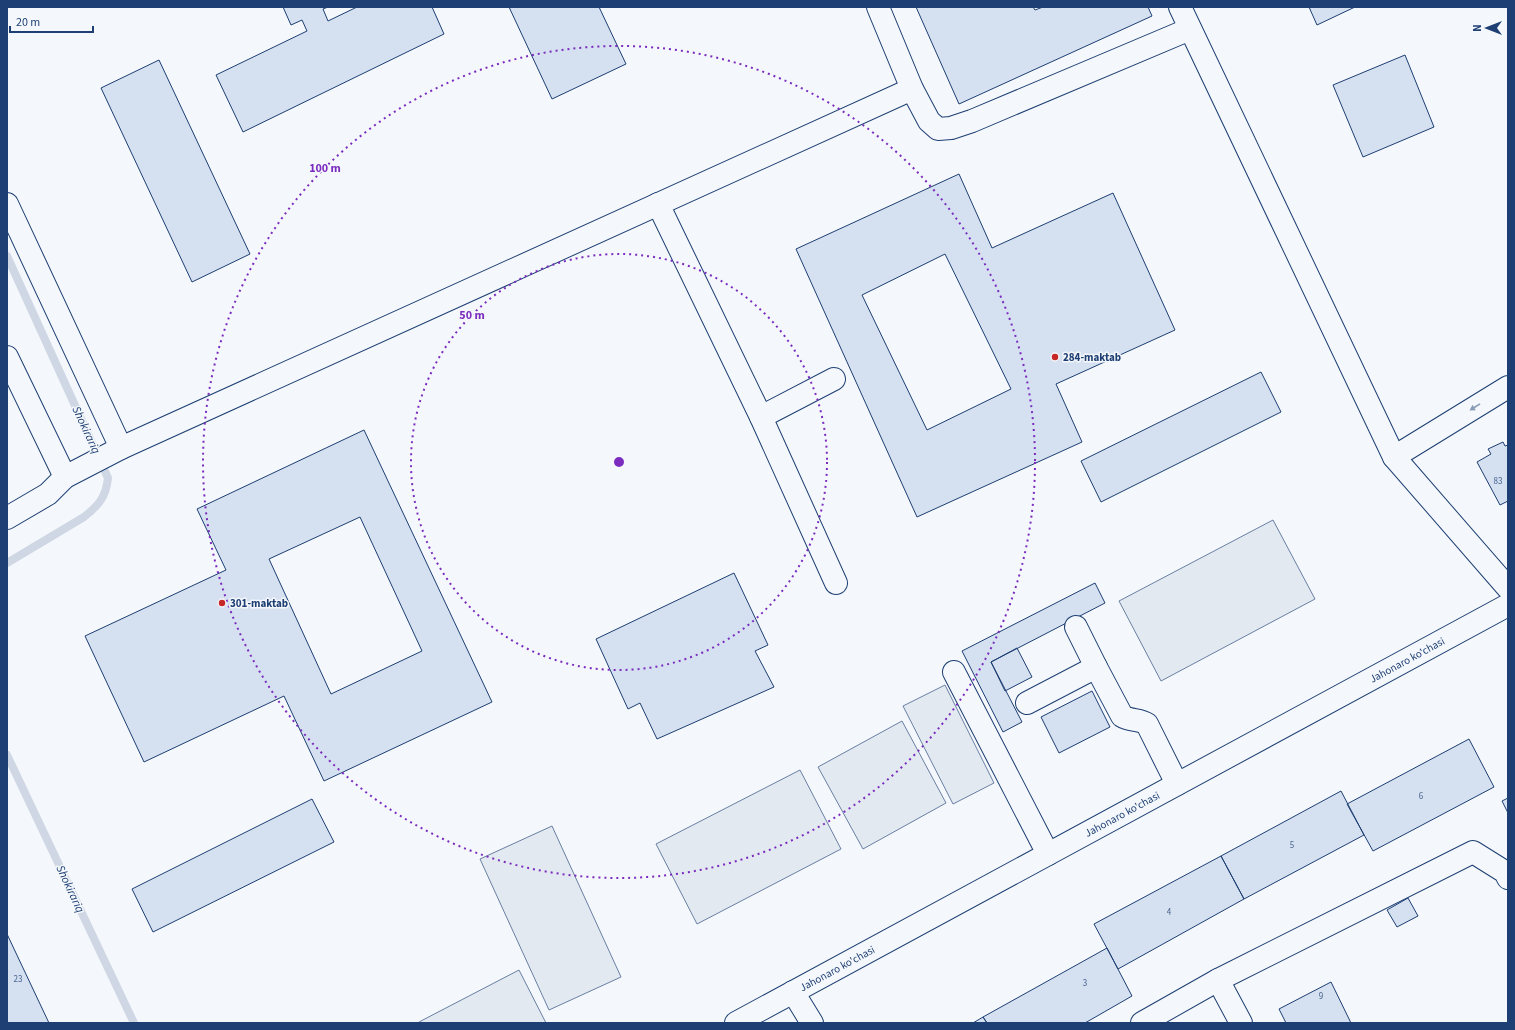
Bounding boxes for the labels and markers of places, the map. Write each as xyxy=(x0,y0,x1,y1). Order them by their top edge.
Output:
place label: 284-maktab xyxy=(1063,350,1121,365)
marker: 284-maktab xyxy=(1050,352,1060,362)
centre of rings xyxy=(612,455,626,469)
place label: 301-maktab xyxy=(230,596,288,611)
marker: 301-maktab xyxy=(217,598,227,608)

